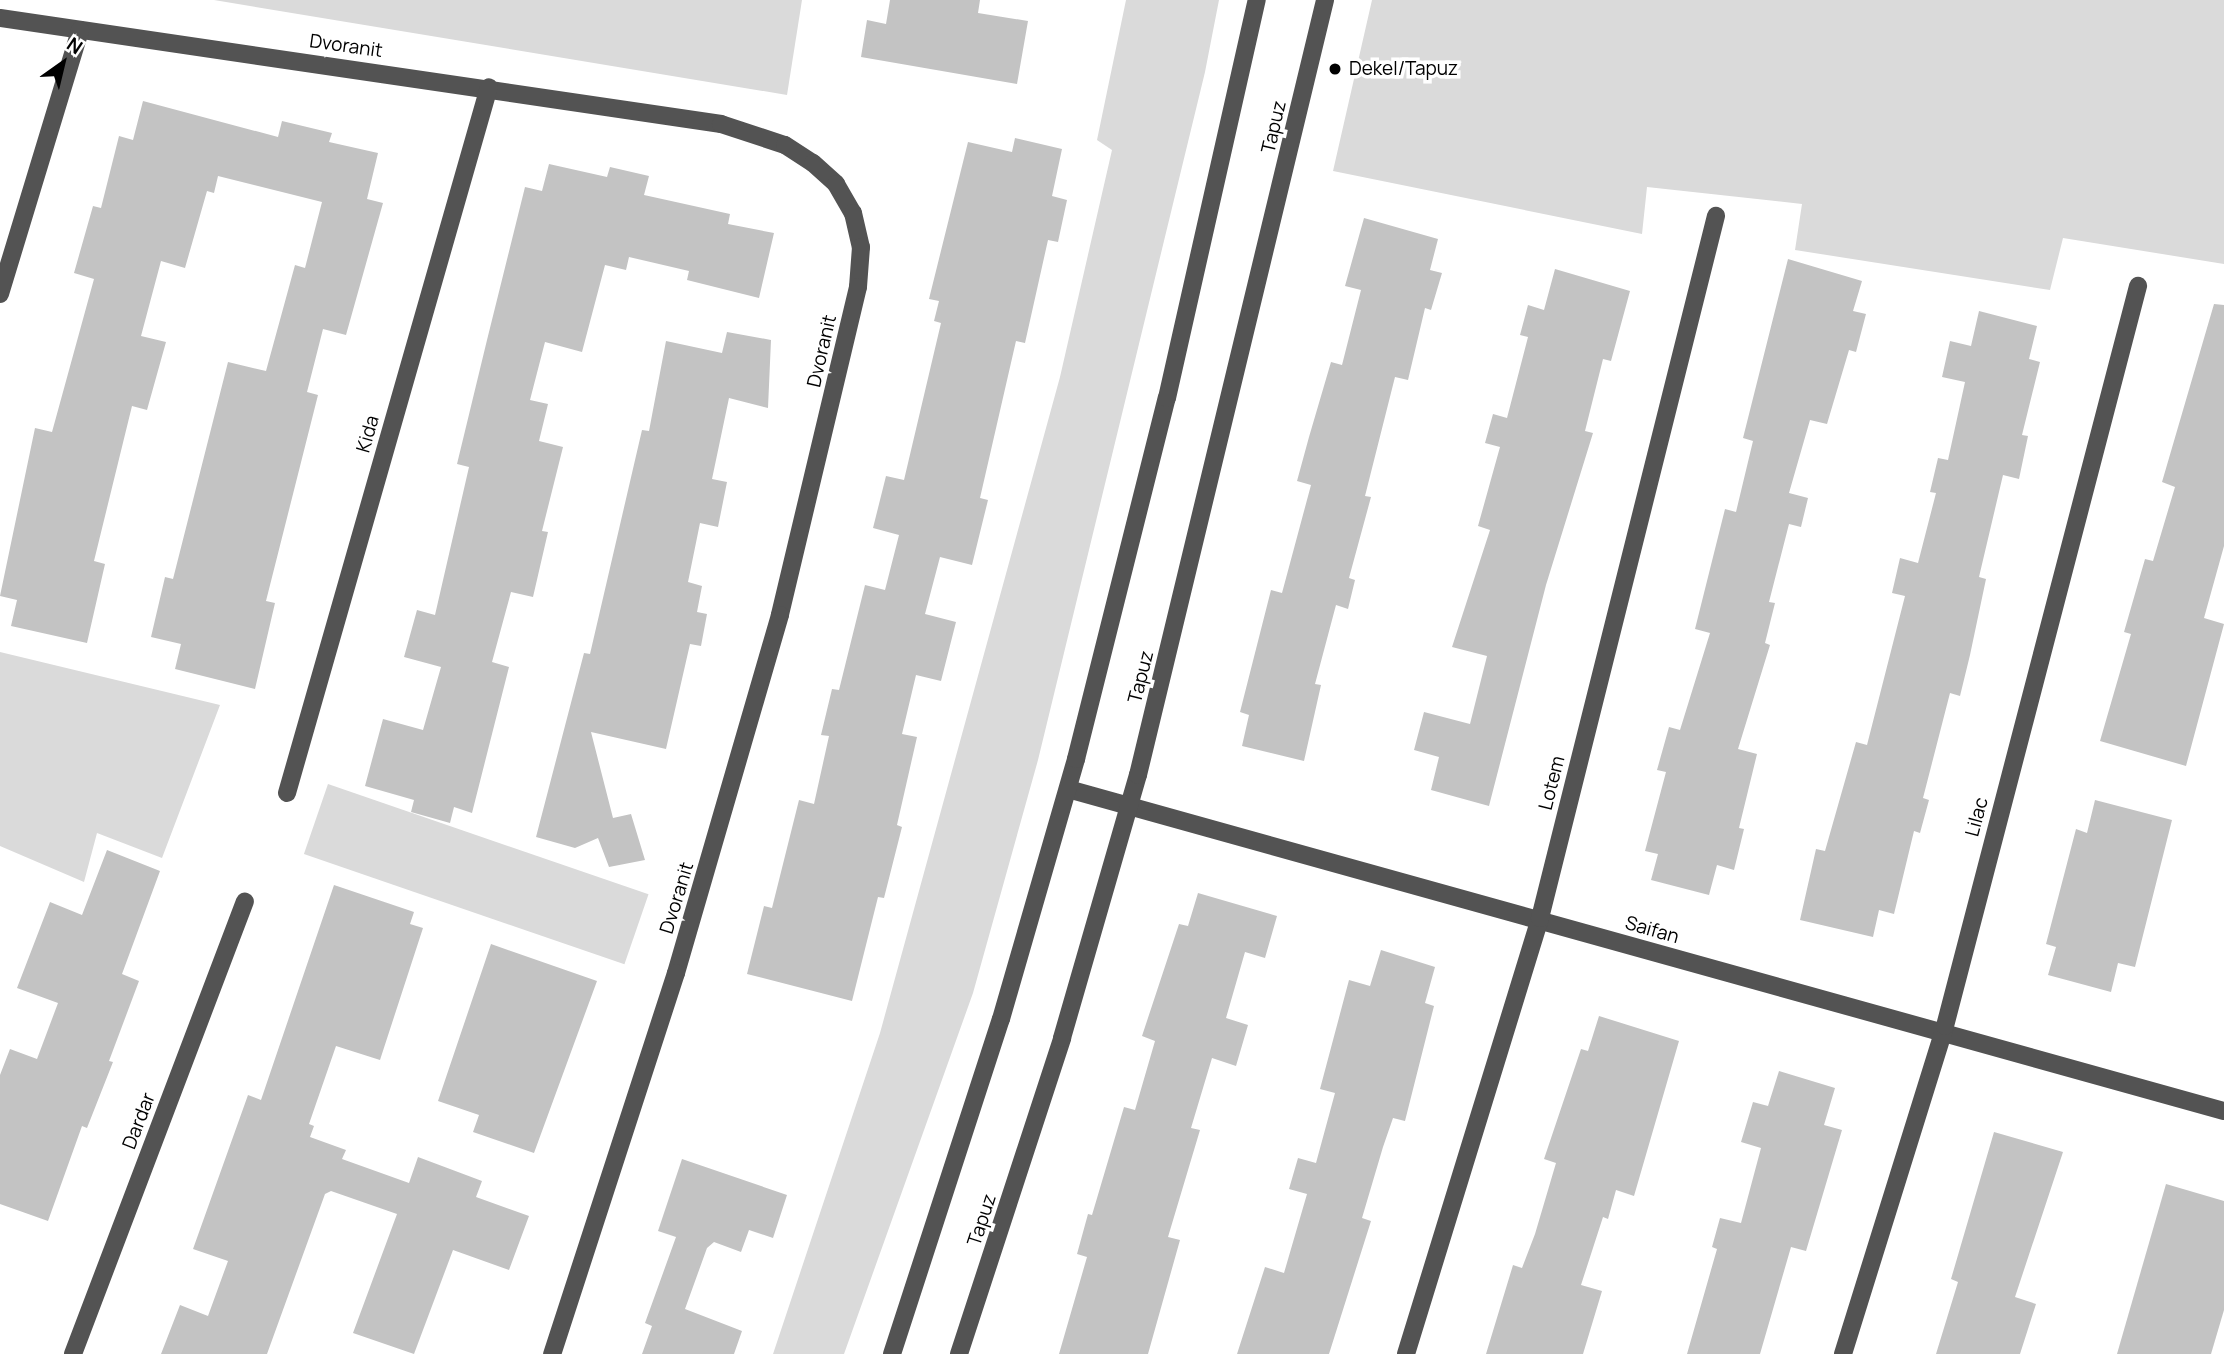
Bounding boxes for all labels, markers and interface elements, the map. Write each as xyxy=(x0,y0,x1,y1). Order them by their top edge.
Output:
north arrow xyxy=(28,28,98,98)
street label: Dvoranit xyxy=(308,30,384,62)
text: N xyxy=(62,31,88,60)
place label: Dekel/Tapuz xyxy=(1349,58,1458,80)
marker: Dekel/Tapuz xyxy=(1327,61,1343,77)
street label: Tapuz xyxy=(1257,99,1291,155)
street label: Dvoranit xyxy=(803,313,841,389)
street label: Kida xyxy=(352,413,384,455)
street label: Tapuz xyxy=(1124,648,1158,706)
street label: Lotem xyxy=(1534,754,1570,812)
street label: Lilac xyxy=(1961,795,1993,839)
street label: Dvoranit xyxy=(655,859,699,937)
street label: Saifan xyxy=(1622,911,1682,949)
street label: Dardar xyxy=(118,1090,160,1152)
street label: Tapuz xyxy=(963,1191,1001,1249)

